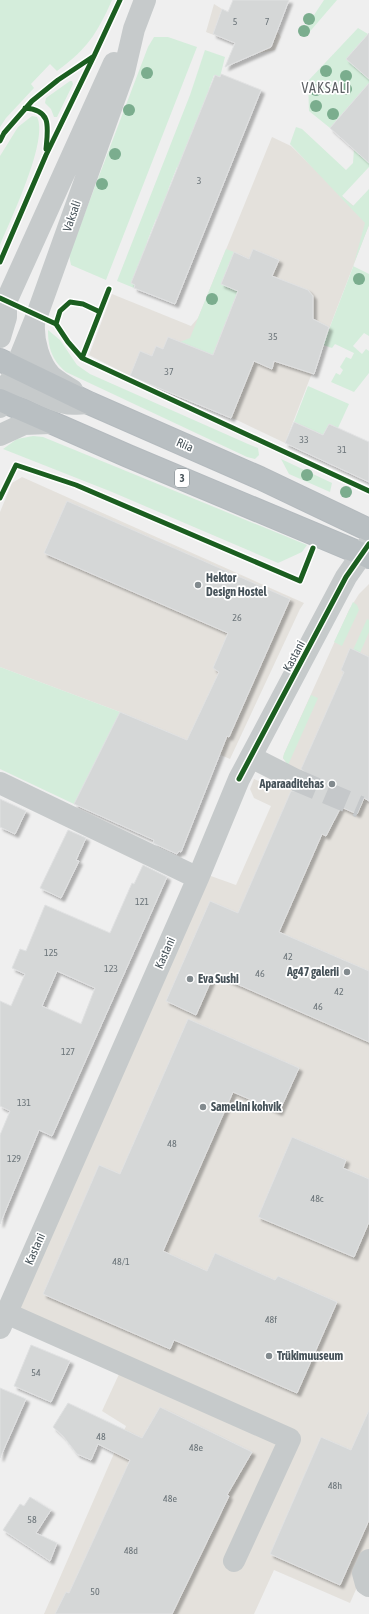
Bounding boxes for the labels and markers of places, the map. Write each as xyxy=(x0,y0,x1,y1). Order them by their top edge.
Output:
place label: Hektor Design Hostel xyxy=(206,571,267,599)
marker: Hektor Design Hostel xyxy=(193,580,203,590)
place label: Aparaaditehas xyxy=(259,777,325,791)
marker: Aparaaditehas xyxy=(327,779,337,789)
place label: Ag47 galerii xyxy=(286,965,339,979)
marker: Ag47 galerii xyxy=(342,967,352,977)
place label: Eva Sushi xyxy=(198,972,239,986)
marker: Eva Sushi xyxy=(185,974,195,984)
place label: Samelini kohvik xyxy=(211,1100,282,1114)
marker: Samelini kohvik xyxy=(198,1102,208,1112)
place label: Trükimuuseum xyxy=(277,1349,344,1363)
marker: Trükimuuseum xyxy=(264,1351,274,1361)

